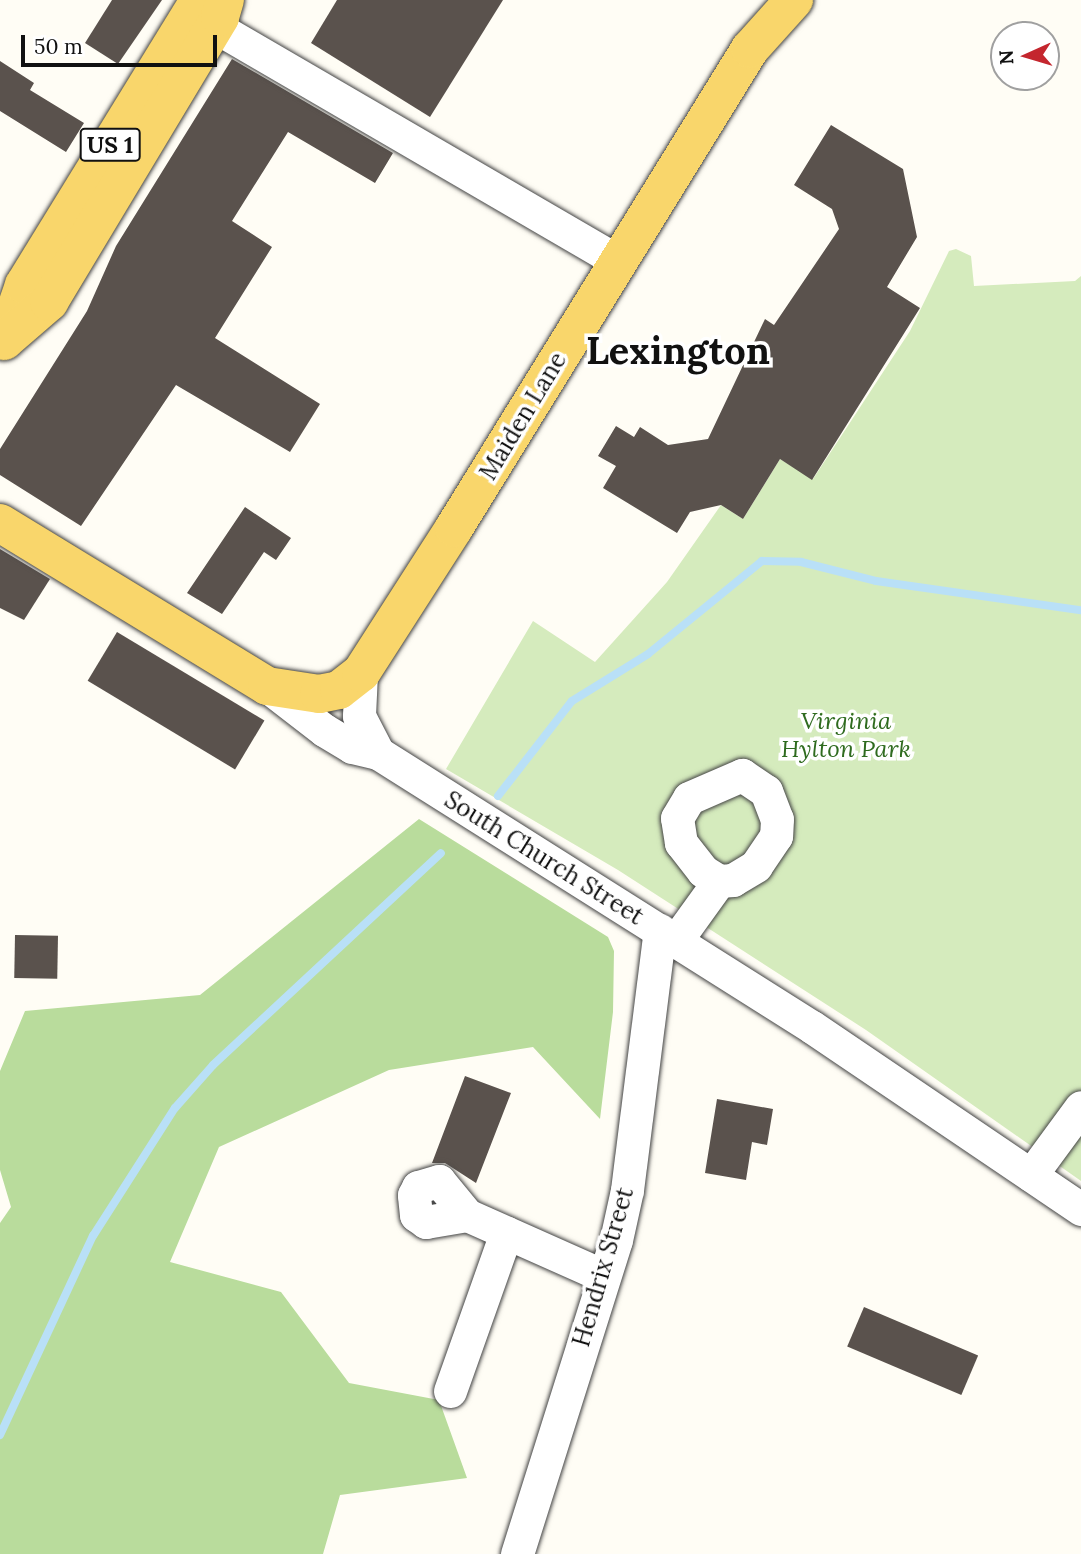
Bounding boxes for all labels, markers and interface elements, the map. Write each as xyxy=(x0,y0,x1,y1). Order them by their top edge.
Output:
scale bar xyxy=(24,21,220,65)
north arrow xyxy=(990,21,1060,91)
text: 50 m xyxy=(34,33,83,60)
text: N xyxy=(994,49,1019,65)
road number: US 1 xyxy=(78,126,142,164)
district label: Lexington xyxy=(586,328,770,374)
street label: Maiden Lane xyxy=(474,347,572,485)
park label: Virginia Hylton Park xyxy=(781,707,911,763)
street label: South Church Street xyxy=(439,785,649,931)
street label: Hendrix Street xyxy=(567,1184,639,1350)

